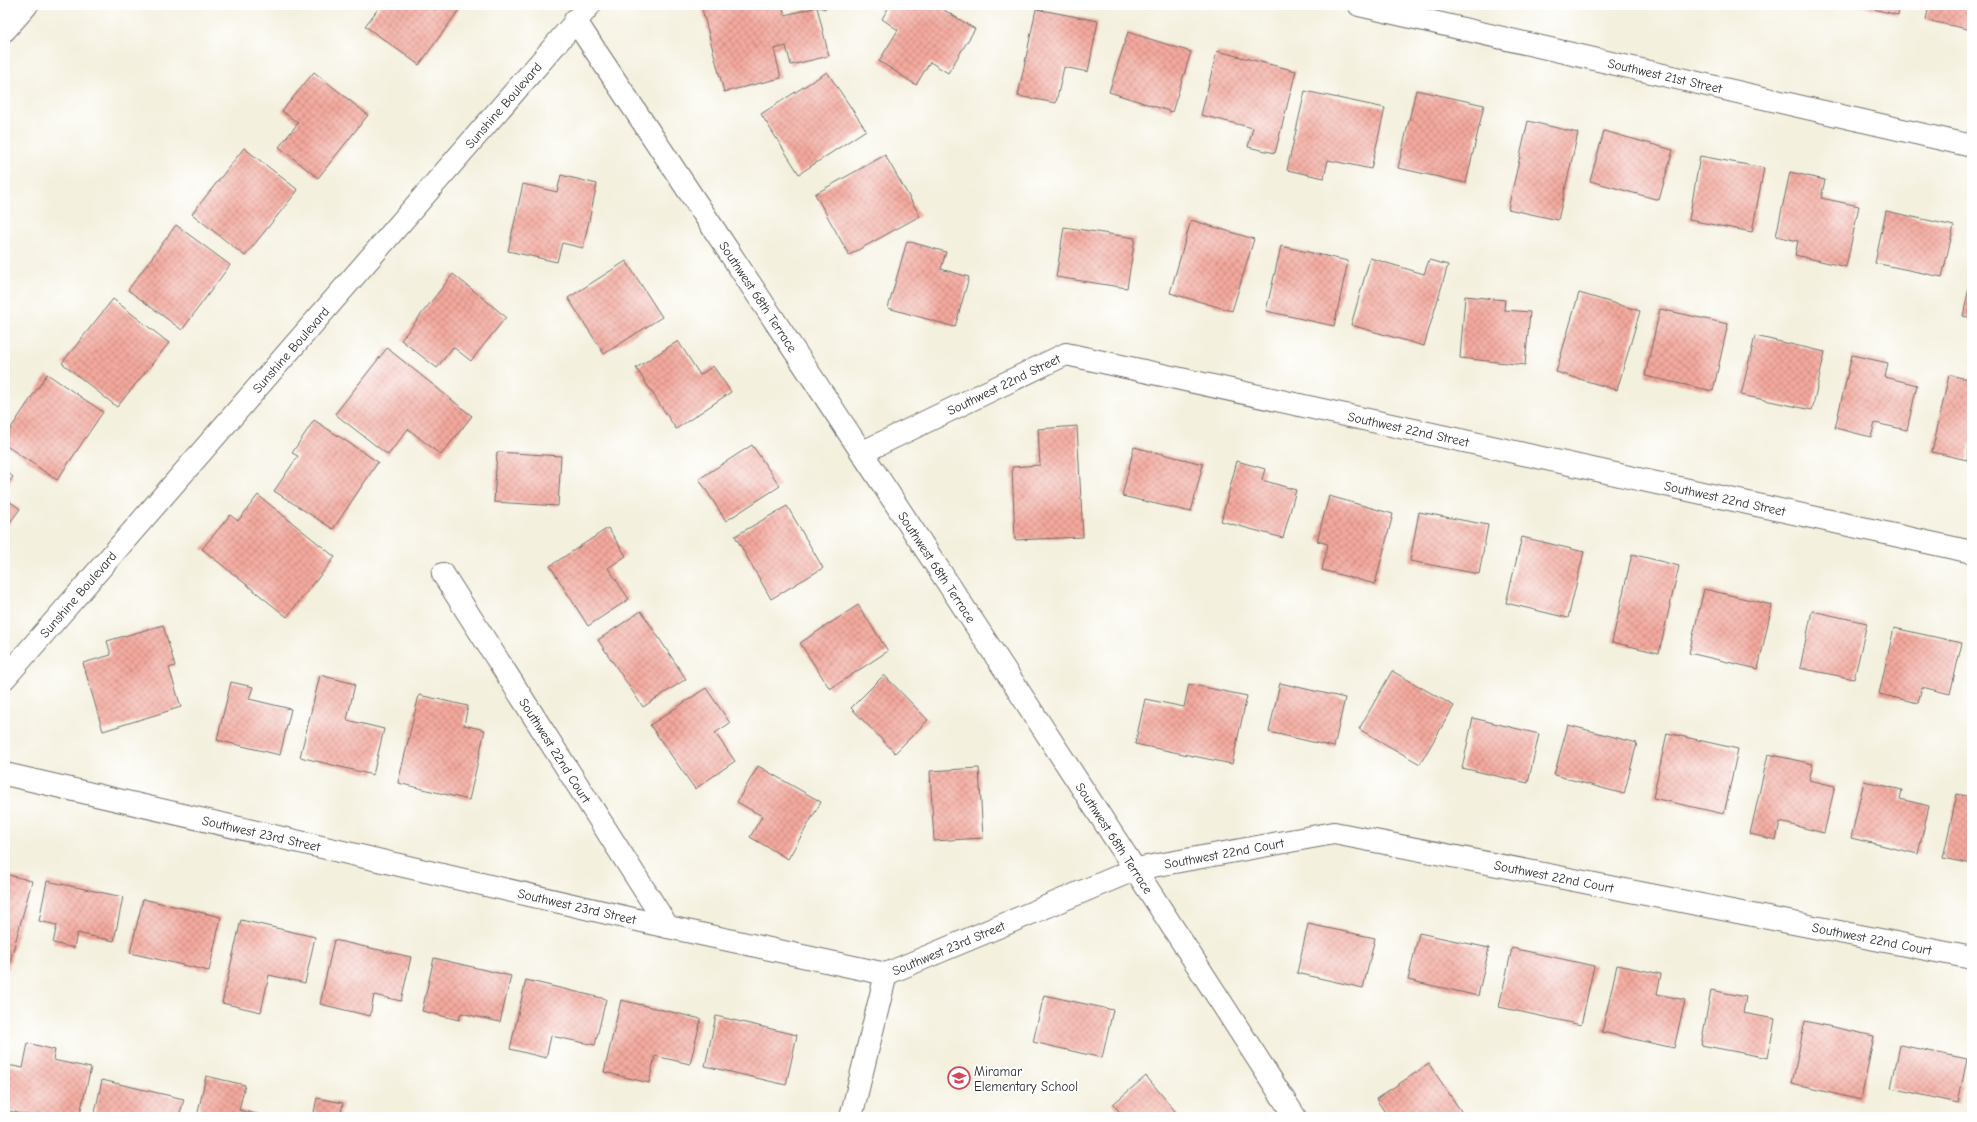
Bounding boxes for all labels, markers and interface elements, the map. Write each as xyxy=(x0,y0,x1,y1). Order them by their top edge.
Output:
street label: Southwest 21st Street xyxy=(1606,55,1725,96)
street label: Sunshine Boulevard xyxy=(462,59,544,151)
street label: Southwest 68th Terrace xyxy=(717,238,801,355)
street label: Sunshine Boulevard xyxy=(249,304,332,396)
street label: Southwest 22nd Street xyxy=(945,350,1064,418)
street label: Southwest 22nd Street xyxy=(1347,408,1472,450)
street label: Southwest 22nd Street xyxy=(1663,478,1788,519)
street label: Southwest 68th Terrace xyxy=(895,509,979,626)
street label: Sunshine Boulevard xyxy=(36,548,119,640)
street label: Southwest 22nd Court xyxy=(516,695,595,807)
street label: Southwest 68th Terrace xyxy=(1073,780,1157,897)
street label: Southwest 23rd Street xyxy=(201,812,323,854)
street label: Southwest 22nd Court xyxy=(1163,835,1286,871)
street label: Southwest 22nd Court xyxy=(1493,857,1616,895)
street label: Southwest 23rd Street xyxy=(516,885,639,927)
street label: Southwest 23rd Street xyxy=(890,917,1008,978)
street label: Southwest 22nd Court xyxy=(1811,919,1934,958)
place label: Miramar Elementary School xyxy=(974,1064,1078,1094)
school or university icon: Miramar Elementary School xyxy=(946,1065,972,1091)

